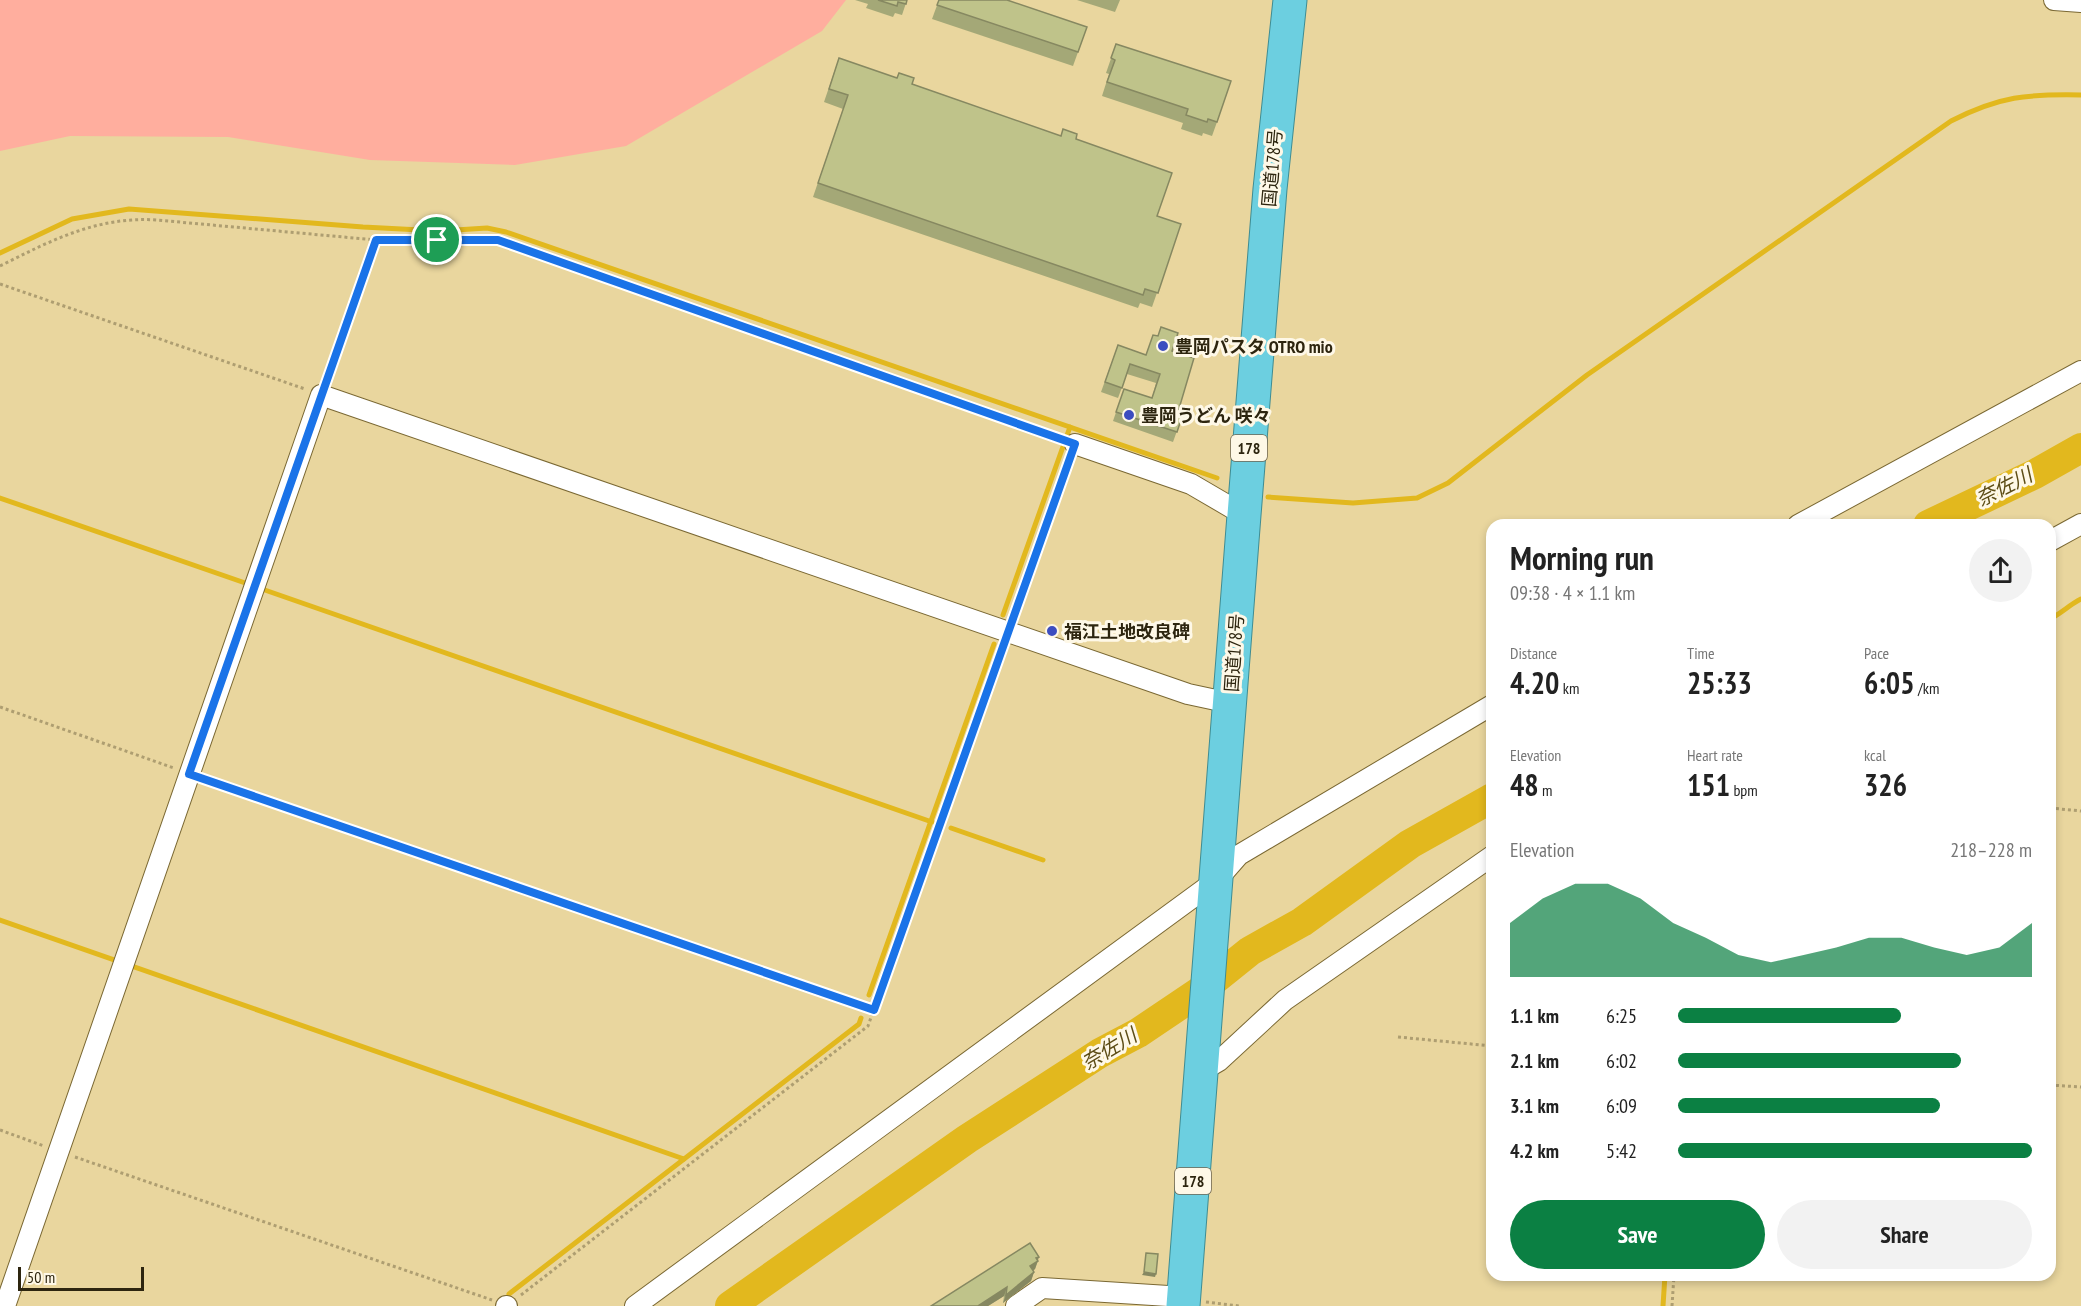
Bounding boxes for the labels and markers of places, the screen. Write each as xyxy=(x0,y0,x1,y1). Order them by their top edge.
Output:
pin xyxy=(411,214,462,265)
place label: 豊岡パスタ OTRO mio xyxy=(1175,335,1333,358)
marker: 豊岡パスタ OTRO mio xyxy=(1156,339,1170,353)
place label: 豊岡うどん 咲々 xyxy=(1141,404,1271,427)
marker: 豊岡うどん 咲々 xyxy=(1122,408,1136,422)
place label: 福江土地改良碑 xyxy=(1064,620,1190,643)
marker: 福江土地改良碑 xyxy=(1045,624,1059,638)

